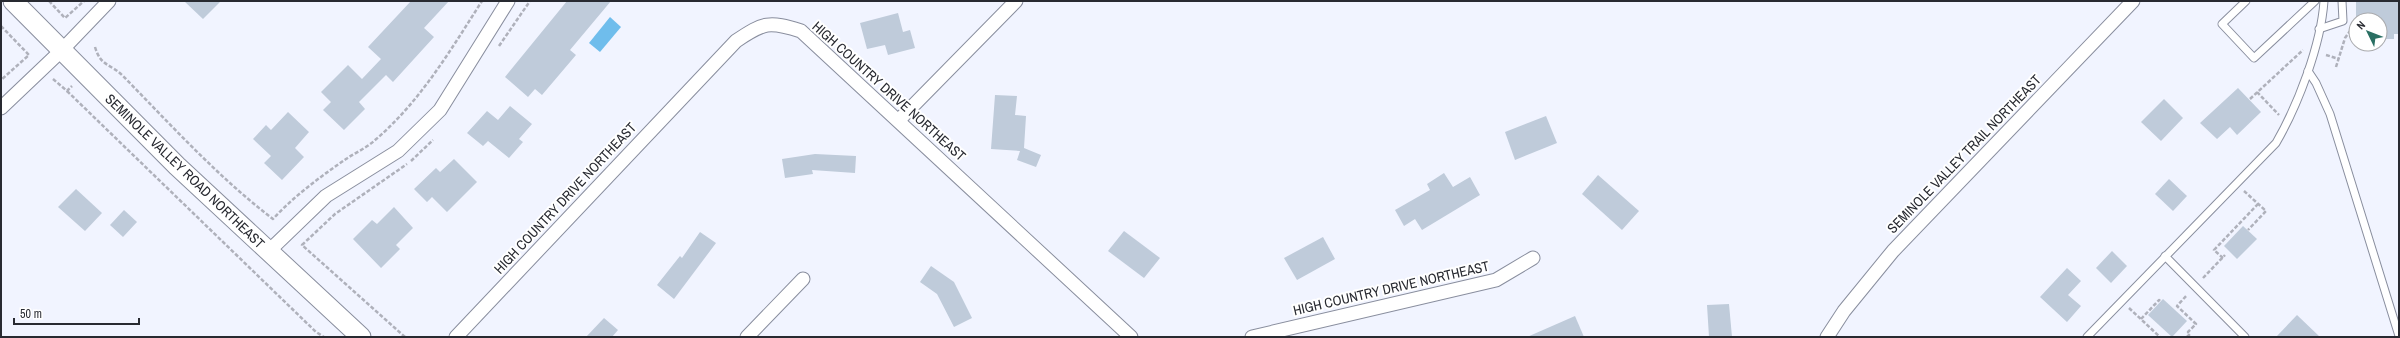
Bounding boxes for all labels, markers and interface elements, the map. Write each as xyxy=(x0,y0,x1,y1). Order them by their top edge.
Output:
north arrow xyxy=(2348,12,2388,52)
street label: HIGH COUNTRY DRIVE NORTHEAST xyxy=(809,17,969,165)
text: N xyxy=(2353,18,2368,32)
street label: SEMINOLE VALLEY TRAIL NORTHEAST xyxy=(1883,71,2045,237)
street label: SEMINOLE VALLEY ROAD NORTHEAST xyxy=(101,90,269,252)
street label: HIGH COUNTRY DRIVE NORTHEAST xyxy=(490,119,640,277)
street label: HIGH COUNTRY DRIVE NORTHEAST xyxy=(1291,257,1491,319)
scale bar xyxy=(14,300,139,326)
text: 50 m xyxy=(20,306,42,322)

